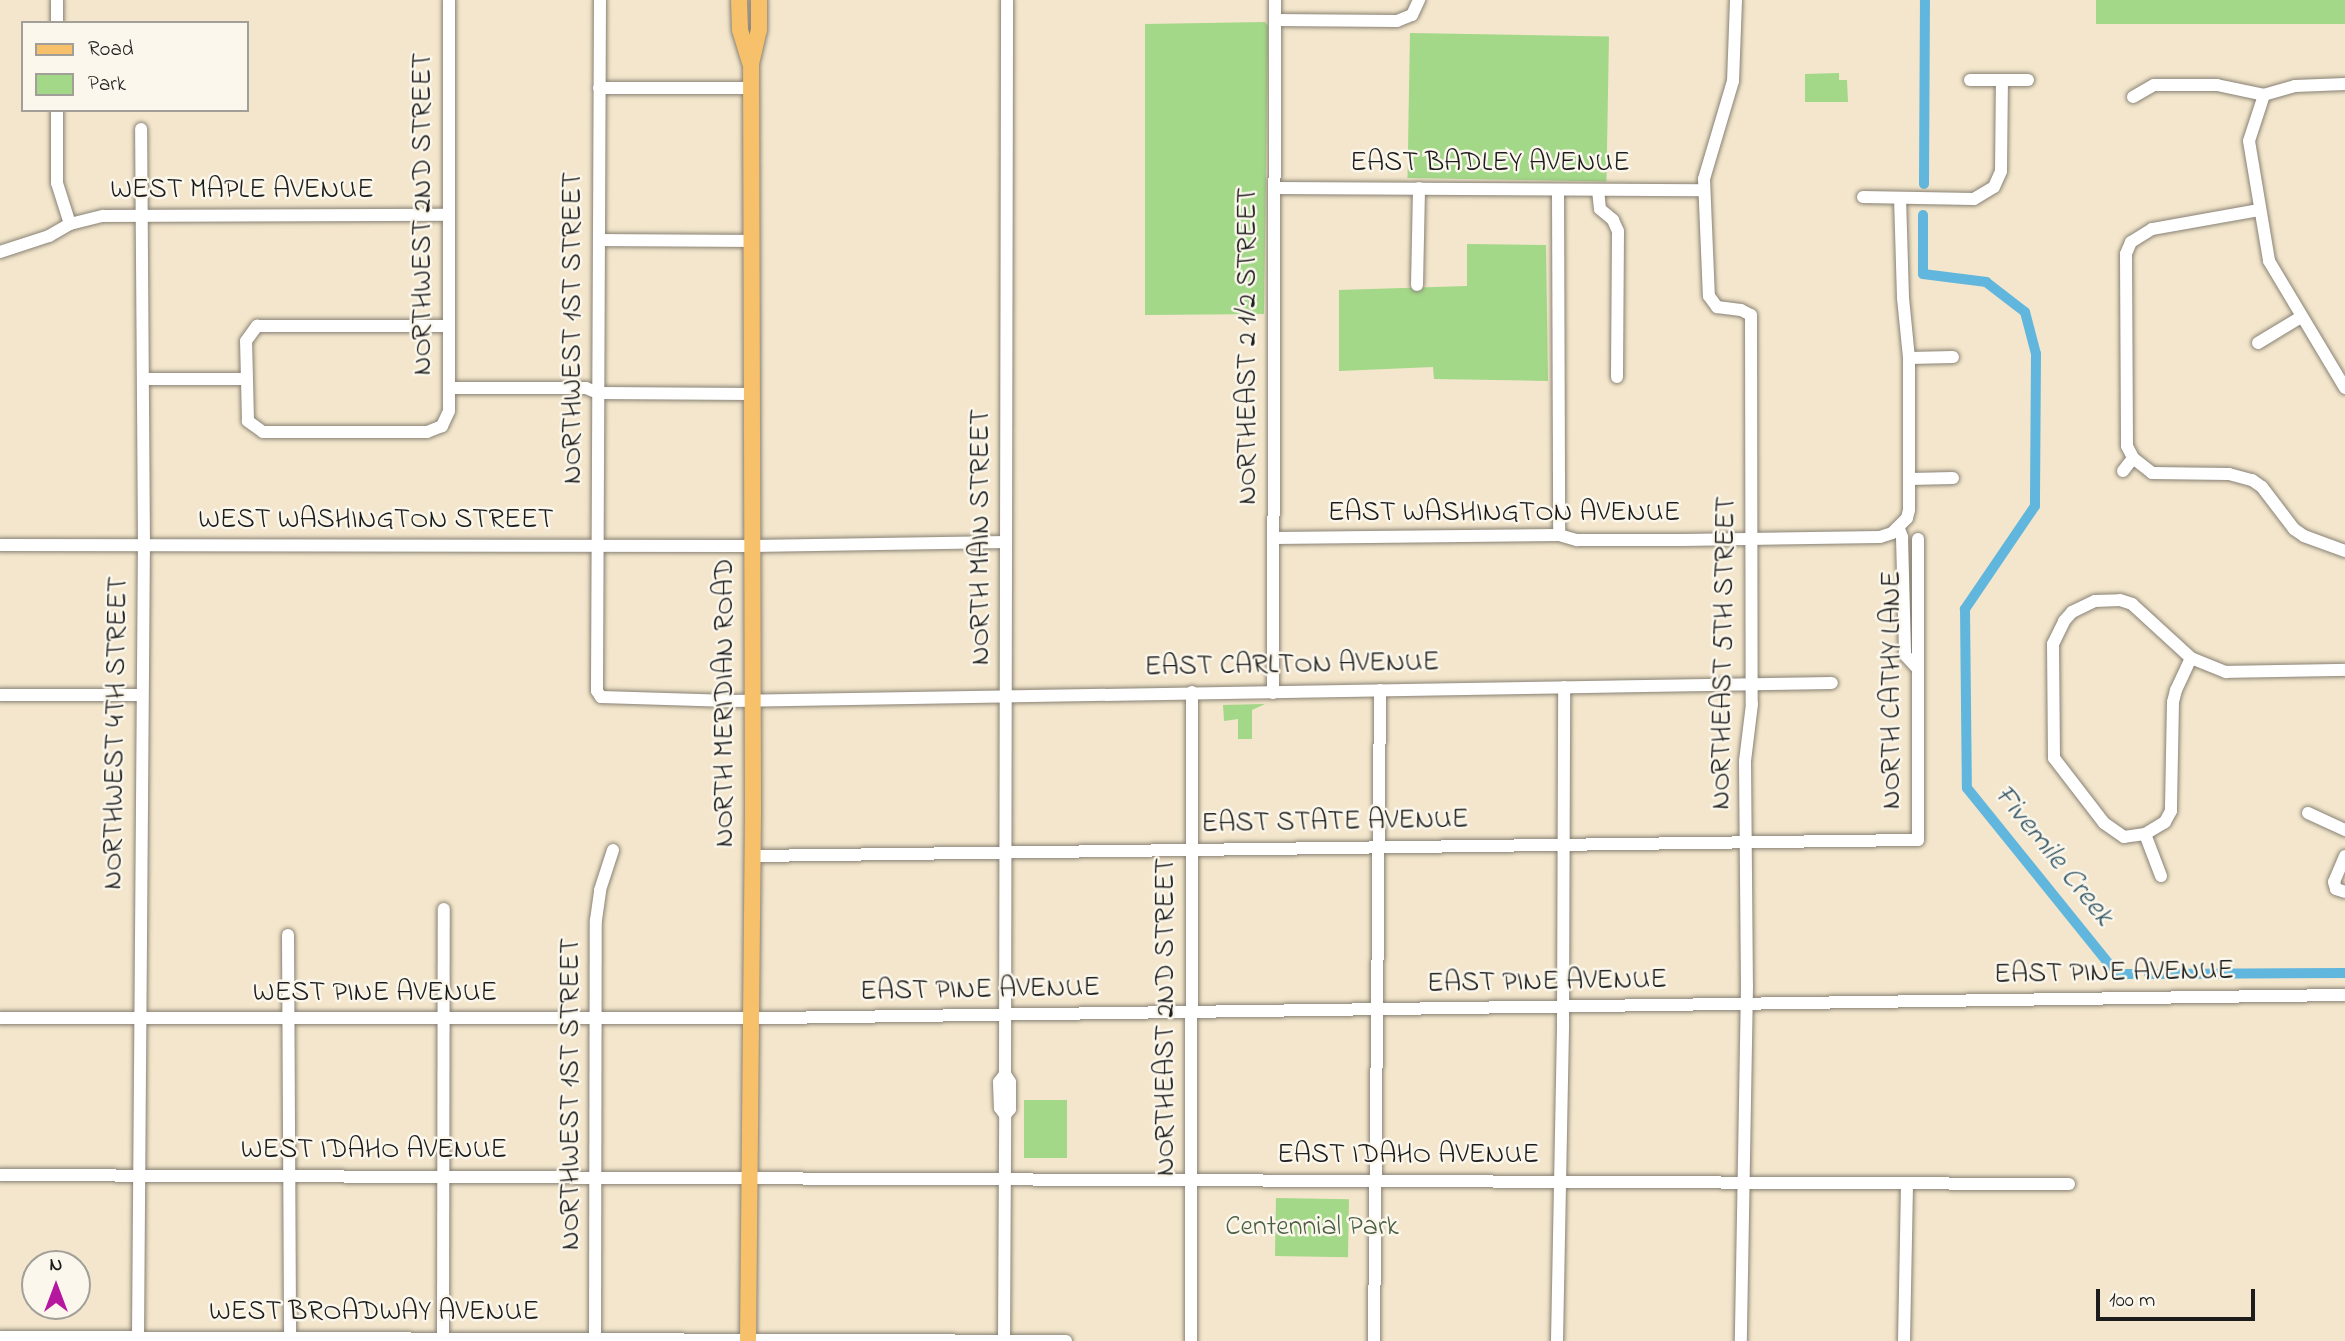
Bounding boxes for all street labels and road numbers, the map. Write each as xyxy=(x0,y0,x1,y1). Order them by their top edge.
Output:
street label: NORTHWEST 2ND STREET xyxy=(407,53,441,375)
street label: EAST BADLEY AVENUE xyxy=(1350,147,1630,181)
street label: NORTHWEST 1ST STREET xyxy=(557,172,591,484)
street label: WEST MAPLE AVENUE xyxy=(110,174,374,208)
street label: NORTHEAST 2 1/2 STREET xyxy=(1232,187,1266,505)
street label: NORTH MAIN STREET xyxy=(965,409,999,665)
street label: NORTHEAST 5TH STREET xyxy=(1705,496,1745,810)
street label: EAST WASHINGTON AVENUE xyxy=(1328,497,1680,531)
street label: WEST WASHINGTON STREET xyxy=(198,504,554,538)
street label: NORTH MERIDIAN ROAD xyxy=(709,559,743,847)
street label: NORTH CATHY LANE xyxy=(1876,571,1910,809)
street label: NORTHWEST 4TH STREET xyxy=(97,576,137,890)
street label: EAST CARLTON AVENUE xyxy=(1144,647,1440,685)
street label: EAST STATE AVENUE xyxy=(1201,804,1469,842)
street label: NORTHEAST 2ND STREET xyxy=(1150,858,1184,1176)
street label: NORTHWEST 1ST STREET xyxy=(555,938,589,1250)
street label: EAST PINE AVENUE xyxy=(1994,955,2234,993)
street label: EAST PINE AVENUE xyxy=(1427,964,1667,1002)
street label: EAST PINE AVENUE xyxy=(860,972,1100,1010)
street label: WEST PINE AVENUE xyxy=(253,977,497,1011)
street label: WEST IDAHO AVENUE xyxy=(241,1134,507,1168)
street label: EAST IDAHO AVENUE xyxy=(1277,1139,1539,1173)
street label: WEST BROADWAY AVENUE xyxy=(209,1296,539,1330)

